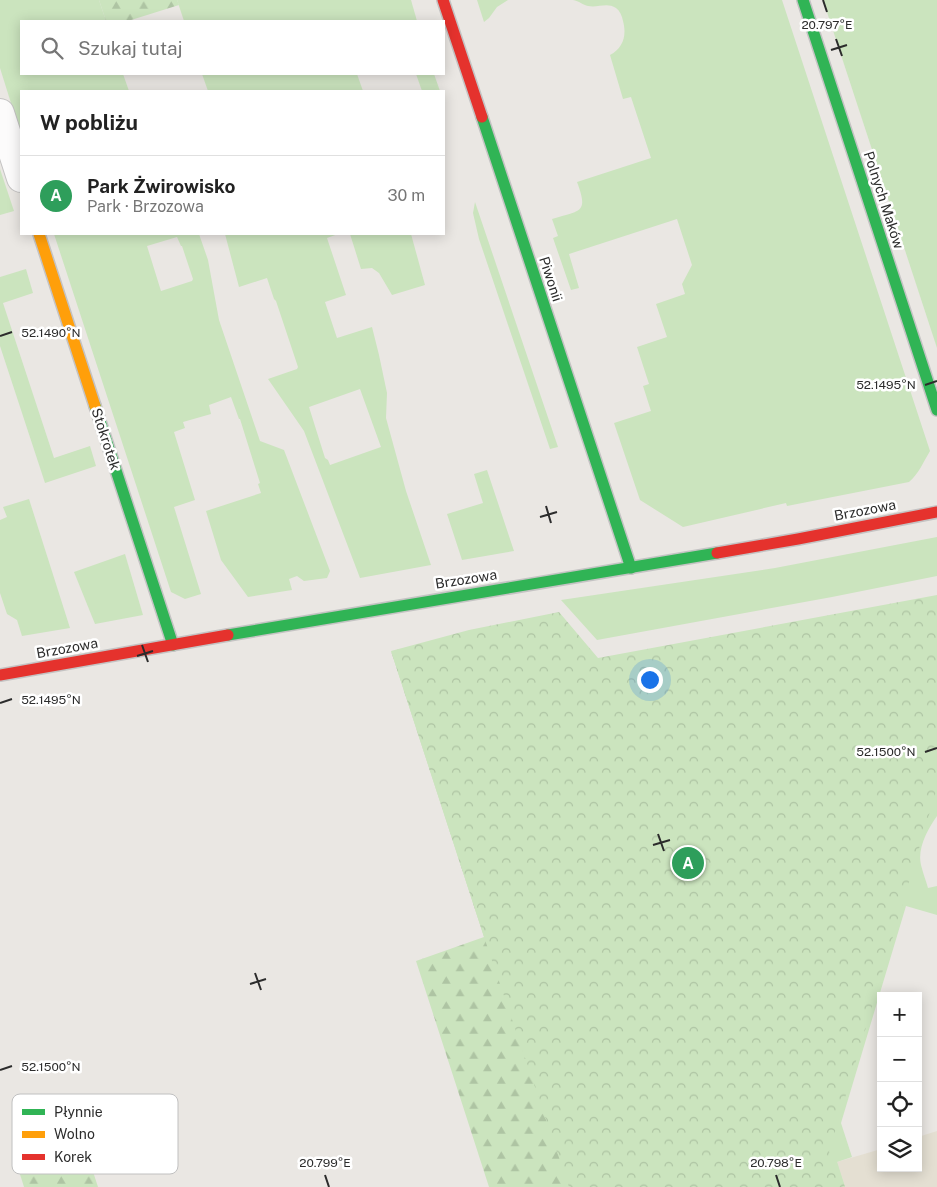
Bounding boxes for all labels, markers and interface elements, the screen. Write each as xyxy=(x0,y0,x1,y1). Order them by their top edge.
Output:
text: 20.797°E xyxy=(801,18,853,32)
search box xyxy=(20,20,445,75)
icon: search xyxy=(38,34,66,62)
text: Szukaj tutaj xyxy=(78,37,183,59)
text: W pobliżu xyxy=(40,110,138,135)
street label: Polnych Maków xyxy=(861,149,907,251)
text: Park Żwirowisko xyxy=(87,175,236,197)
text: A xyxy=(50,186,62,205)
text: 30 m xyxy=(388,186,425,205)
text: Park · Brzozowa xyxy=(87,197,204,216)
street label: Piwonii xyxy=(536,255,566,303)
text: 52.1490°N xyxy=(21,326,81,340)
text: 52.1495°N xyxy=(856,378,916,392)
street label: Stokrotek xyxy=(88,406,124,472)
street label: Brzozowa xyxy=(833,496,897,524)
street label: Brzozowa xyxy=(434,566,498,592)
street label: Brzozowa xyxy=(35,635,99,661)
your location xyxy=(637,667,663,693)
text: 52.1495°N xyxy=(21,693,81,707)
text: 52.1500°N xyxy=(856,745,916,759)
pin: A xyxy=(672,844,704,882)
map controls xyxy=(877,992,922,1172)
button: + xyxy=(877,992,922,1037)
button: − xyxy=(877,1037,922,1082)
text: 52.1500°N xyxy=(21,1060,81,1074)
button: locate xyxy=(877,1082,922,1127)
legend xyxy=(12,1094,178,1174)
text: Płynnie xyxy=(54,1104,103,1120)
text: Wolno xyxy=(54,1126,95,1142)
button: layers xyxy=(877,1127,922,1172)
text: Korek xyxy=(54,1149,92,1165)
text: 20.799°E xyxy=(299,1156,351,1170)
text: 20.798°E xyxy=(750,1156,802,1170)

